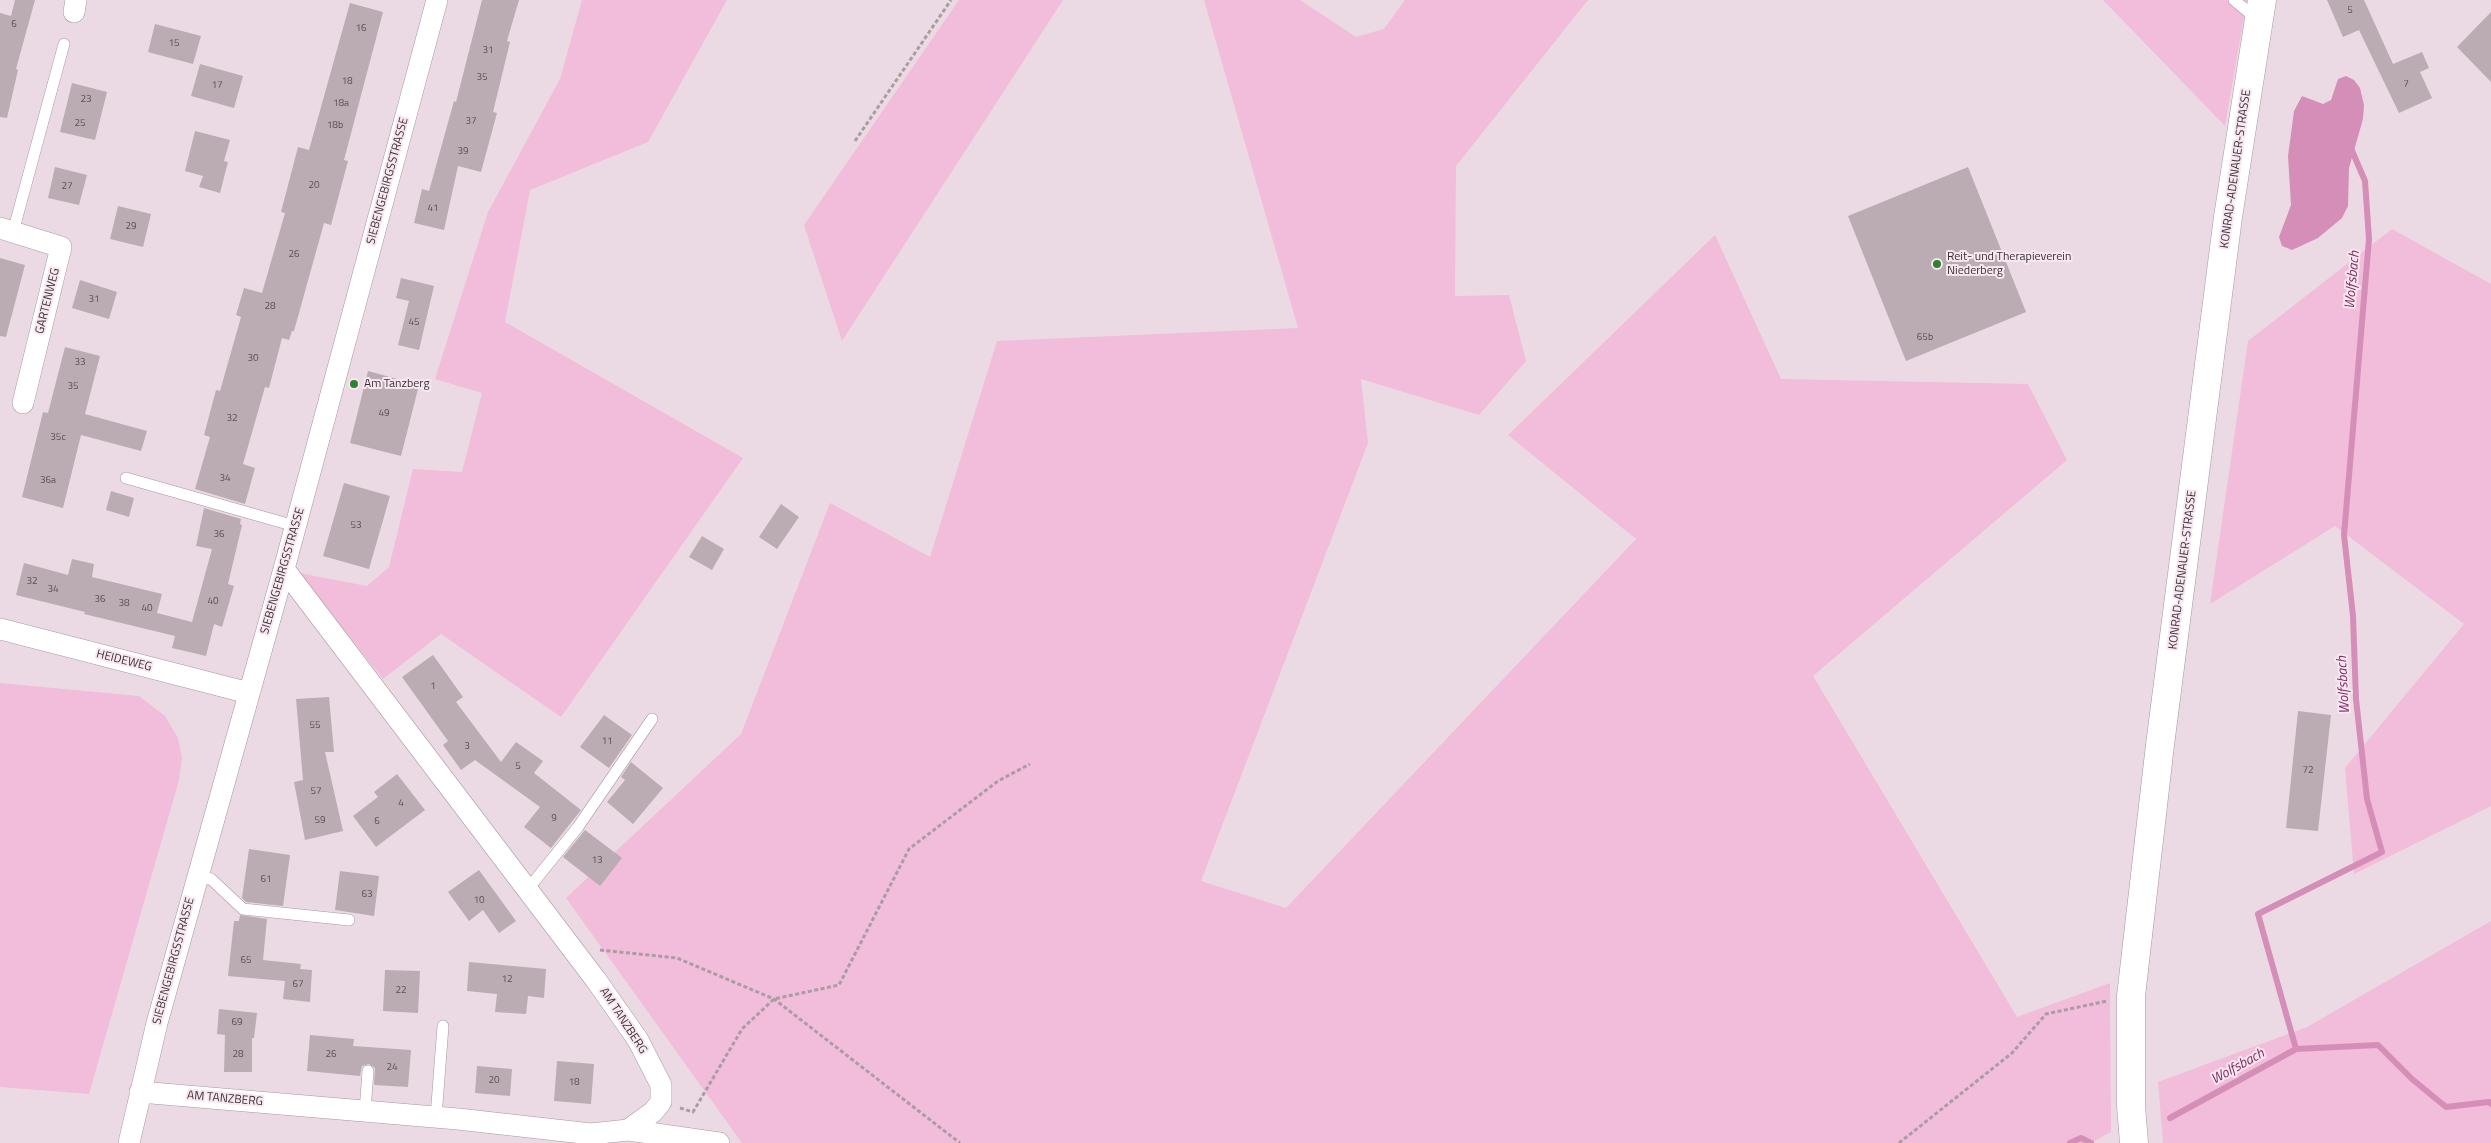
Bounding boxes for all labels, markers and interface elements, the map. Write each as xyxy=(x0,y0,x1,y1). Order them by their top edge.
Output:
house number: 5 xyxy=(2347,5,2353,17)
house number: 6 xyxy=(11,19,17,31)
house number: 16 xyxy=(355,23,367,35)
house number: 15 xyxy=(168,38,180,50)
house number: 31 xyxy=(482,45,494,57)
house number: 35 xyxy=(476,72,488,84)
house number: 18 xyxy=(341,76,353,88)
house number: 7 xyxy=(2403,79,2409,91)
house number: 17 xyxy=(211,80,223,92)
street label: KONRAD-ADENAUER-STRASSE xyxy=(2218,89,2254,249)
house number: 23 xyxy=(80,94,92,106)
house number: 18a xyxy=(333,98,349,110)
street label: SIEBENGEBIRGSSTRASSE xyxy=(364,116,412,246)
house number: 37 xyxy=(465,116,477,128)
house number: 25 xyxy=(74,118,86,130)
house number: 18b xyxy=(327,120,343,132)
house number: 39 xyxy=(457,146,469,158)
house number: 20 xyxy=(308,180,320,192)
house number: 27 xyxy=(61,181,73,193)
house number: 41 xyxy=(427,203,439,215)
house number: 29 xyxy=(125,221,137,233)
house number: 26 xyxy=(288,249,300,261)
place label: Reit- und Therapieverein Niederberg xyxy=(1947,250,2071,278)
water label: Wolfsbach xyxy=(2342,250,2364,310)
marker: Reit- und Therapieverein Niederberg xyxy=(1931,258,1943,270)
street label: GARTENWEG xyxy=(33,267,63,335)
house number: 31 xyxy=(88,294,100,306)
house number: 28 xyxy=(264,301,276,313)
house number: 45 xyxy=(408,317,420,329)
house number: 65b xyxy=(1917,332,1933,344)
house number: 30 xyxy=(247,353,259,365)
house number: 33 xyxy=(74,357,86,369)
place label: Am Tanzberg xyxy=(364,377,430,391)
marker: Am Tanzberg xyxy=(348,378,360,390)
house number: 35 xyxy=(67,381,79,393)
house number: 49 xyxy=(378,408,390,420)
house number: 32 xyxy=(226,413,238,425)
house number: 35c xyxy=(50,432,66,444)
house number: 34 xyxy=(219,473,231,485)
house number: 36a xyxy=(40,475,56,487)
street label: KONRAD-ADENAUER-STRASSE xyxy=(2166,490,2200,650)
street label: SIEBENGEBIRGSSTRASSE xyxy=(258,506,308,636)
house number: 53 xyxy=(350,520,362,532)
house number: 36 xyxy=(213,529,225,541)
house number: 32 xyxy=(26,576,38,588)
house number: 34 xyxy=(47,584,59,596)
house number: 36 xyxy=(94,594,106,606)
house number: 40 xyxy=(207,596,219,608)
house number: 38 xyxy=(118,598,130,610)
house number: 40 xyxy=(141,603,153,615)
street label: HEIDEWEG xyxy=(95,647,153,675)
water label: Wolfsbach xyxy=(2334,656,2354,714)
house number: 1 xyxy=(430,681,436,693)
house number: 55 xyxy=(309,720,321,732)
house number: 11 xyxy=(601,736,613,748)
house number: 3 xyxy=(464,741,470,753)
house number: 5 xyxy=(515,761,521,773)
house number: 72 xyxy=(2302,765,2314,777)
house number: 57 xyxy=(310,786,322,798)
house number: 4 xyxy=(398,798,404,810)
house number: 9 xyxy=(551,813,557,825)
house number: 59 xyxy=(314,815,326,827)
house number: 6 xyxy=(374,816,380,828)
house number: 13 xyxy=(591,855,603,867)
house number: 61 xyxy=(260,874,272,886)
house number: 63 xyxy=(361,889,373,901)
house number: 10 xyxy=(473,895,485,907)
street label: SIEBENGEBIRGSSTRASSE xyxy=(150,896,198,1026)
house number: 65 xyxy=(240,955,252,967)
house number: 12 xyxy=(501,974,513,986)
house number: 67 xyxy=(292,979,304,991)
house number: 22 xyxy=(395,985,407,997)
street label: AM TANZBERG xyxy=(596,985,650,1057)
house number: 69 xyxy=(231,1017,243,1029)
water label: Wolfsbach xyxy=(2208,1046,2268,1088)
house number: 28 xyxy=(232,1049,244,1061)
house number: 26 xyxy=(325,1049,337,1061)
house number: 24 xyxy=(386,1062,398,1074)
house number: 20 xyxy=(488,1075,500,1087)
house number: 18 xyxy=(568,1077,580,1089)
street label: AM TANZBERG xyxy=(186,1089,264,1109)

